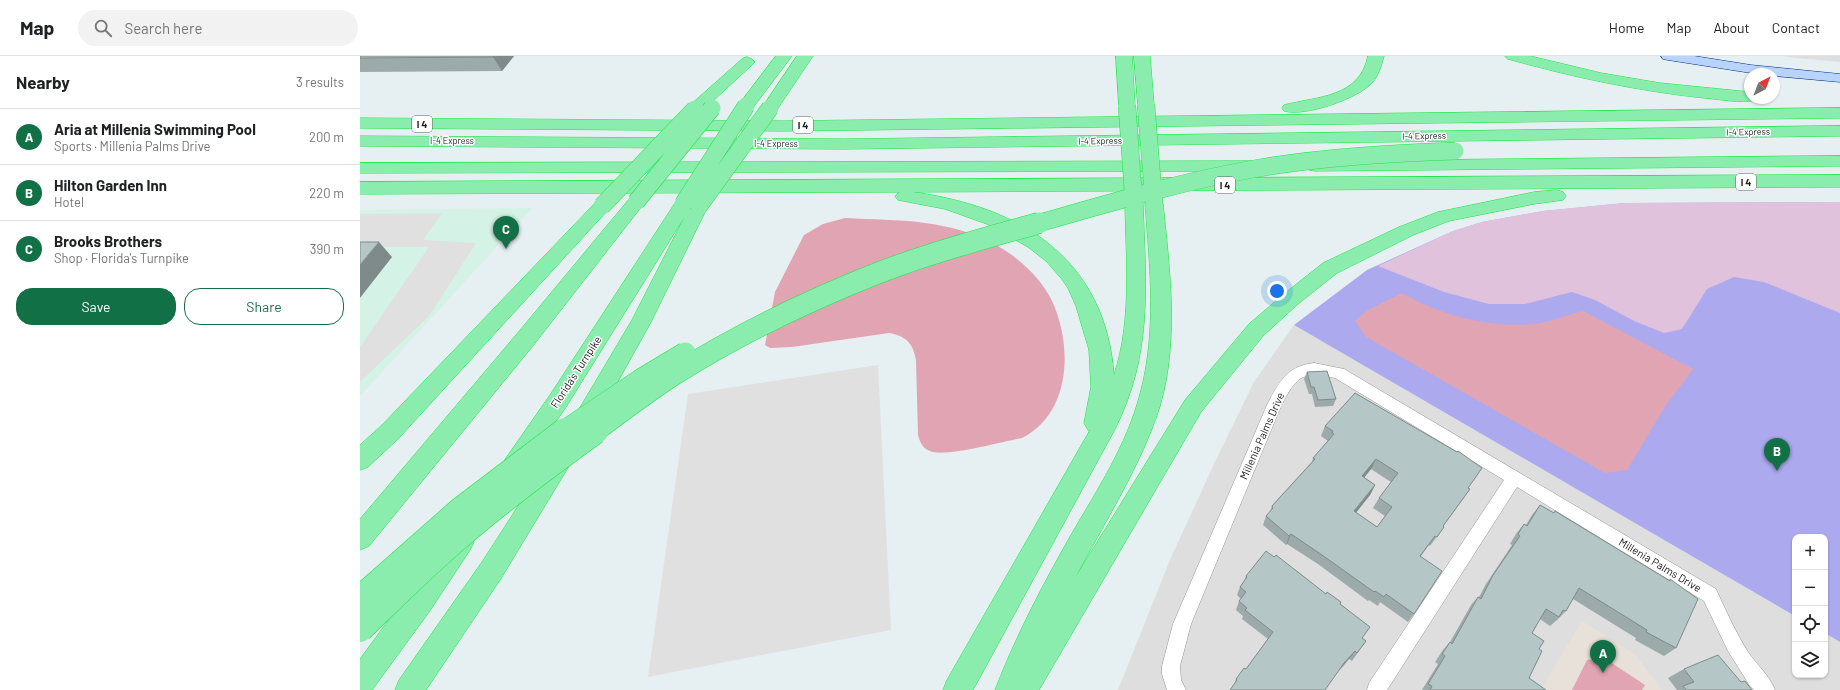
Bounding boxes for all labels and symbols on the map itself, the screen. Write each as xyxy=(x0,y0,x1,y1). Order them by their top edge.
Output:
north arrow xyxy=(1744,68,1780,104)
road number: I 4 xyxy=(412,116,432,132)
road number: I 4 xyxy=(793,117,813,133)
street label: I-4 Express xyxy=(1726,126,1770,137)
street label: I-4 Express xyxy=(1402,130,1446,141)
street label: I-4 Express xyxy=(430,135,474,146)
street label: I-4 Express xyxy=(1078,135,1122,146)
street label: I-4 Express xyxy=(754,138,798,149)
road number: I 4 xyxy=(1736,174,1756,190)
road number: I 4 xyxy=(1215,177,1235,193)
pin: C xyxy=(493,216,519,249)
your location xyxy=(1267,281,1287,301)
street label: Florida's Turnpike xyxy=(547,333,604,410)
street label: Millenia Palms Drive xyxy=(1237,390,1287,481)
pin: B xyxy=(1764,438,1790,471)
street label: Millenia Palms Drive xyxy=(1617,535,1704,594)
pin: A xyxy=(1590,640,1616,673)

